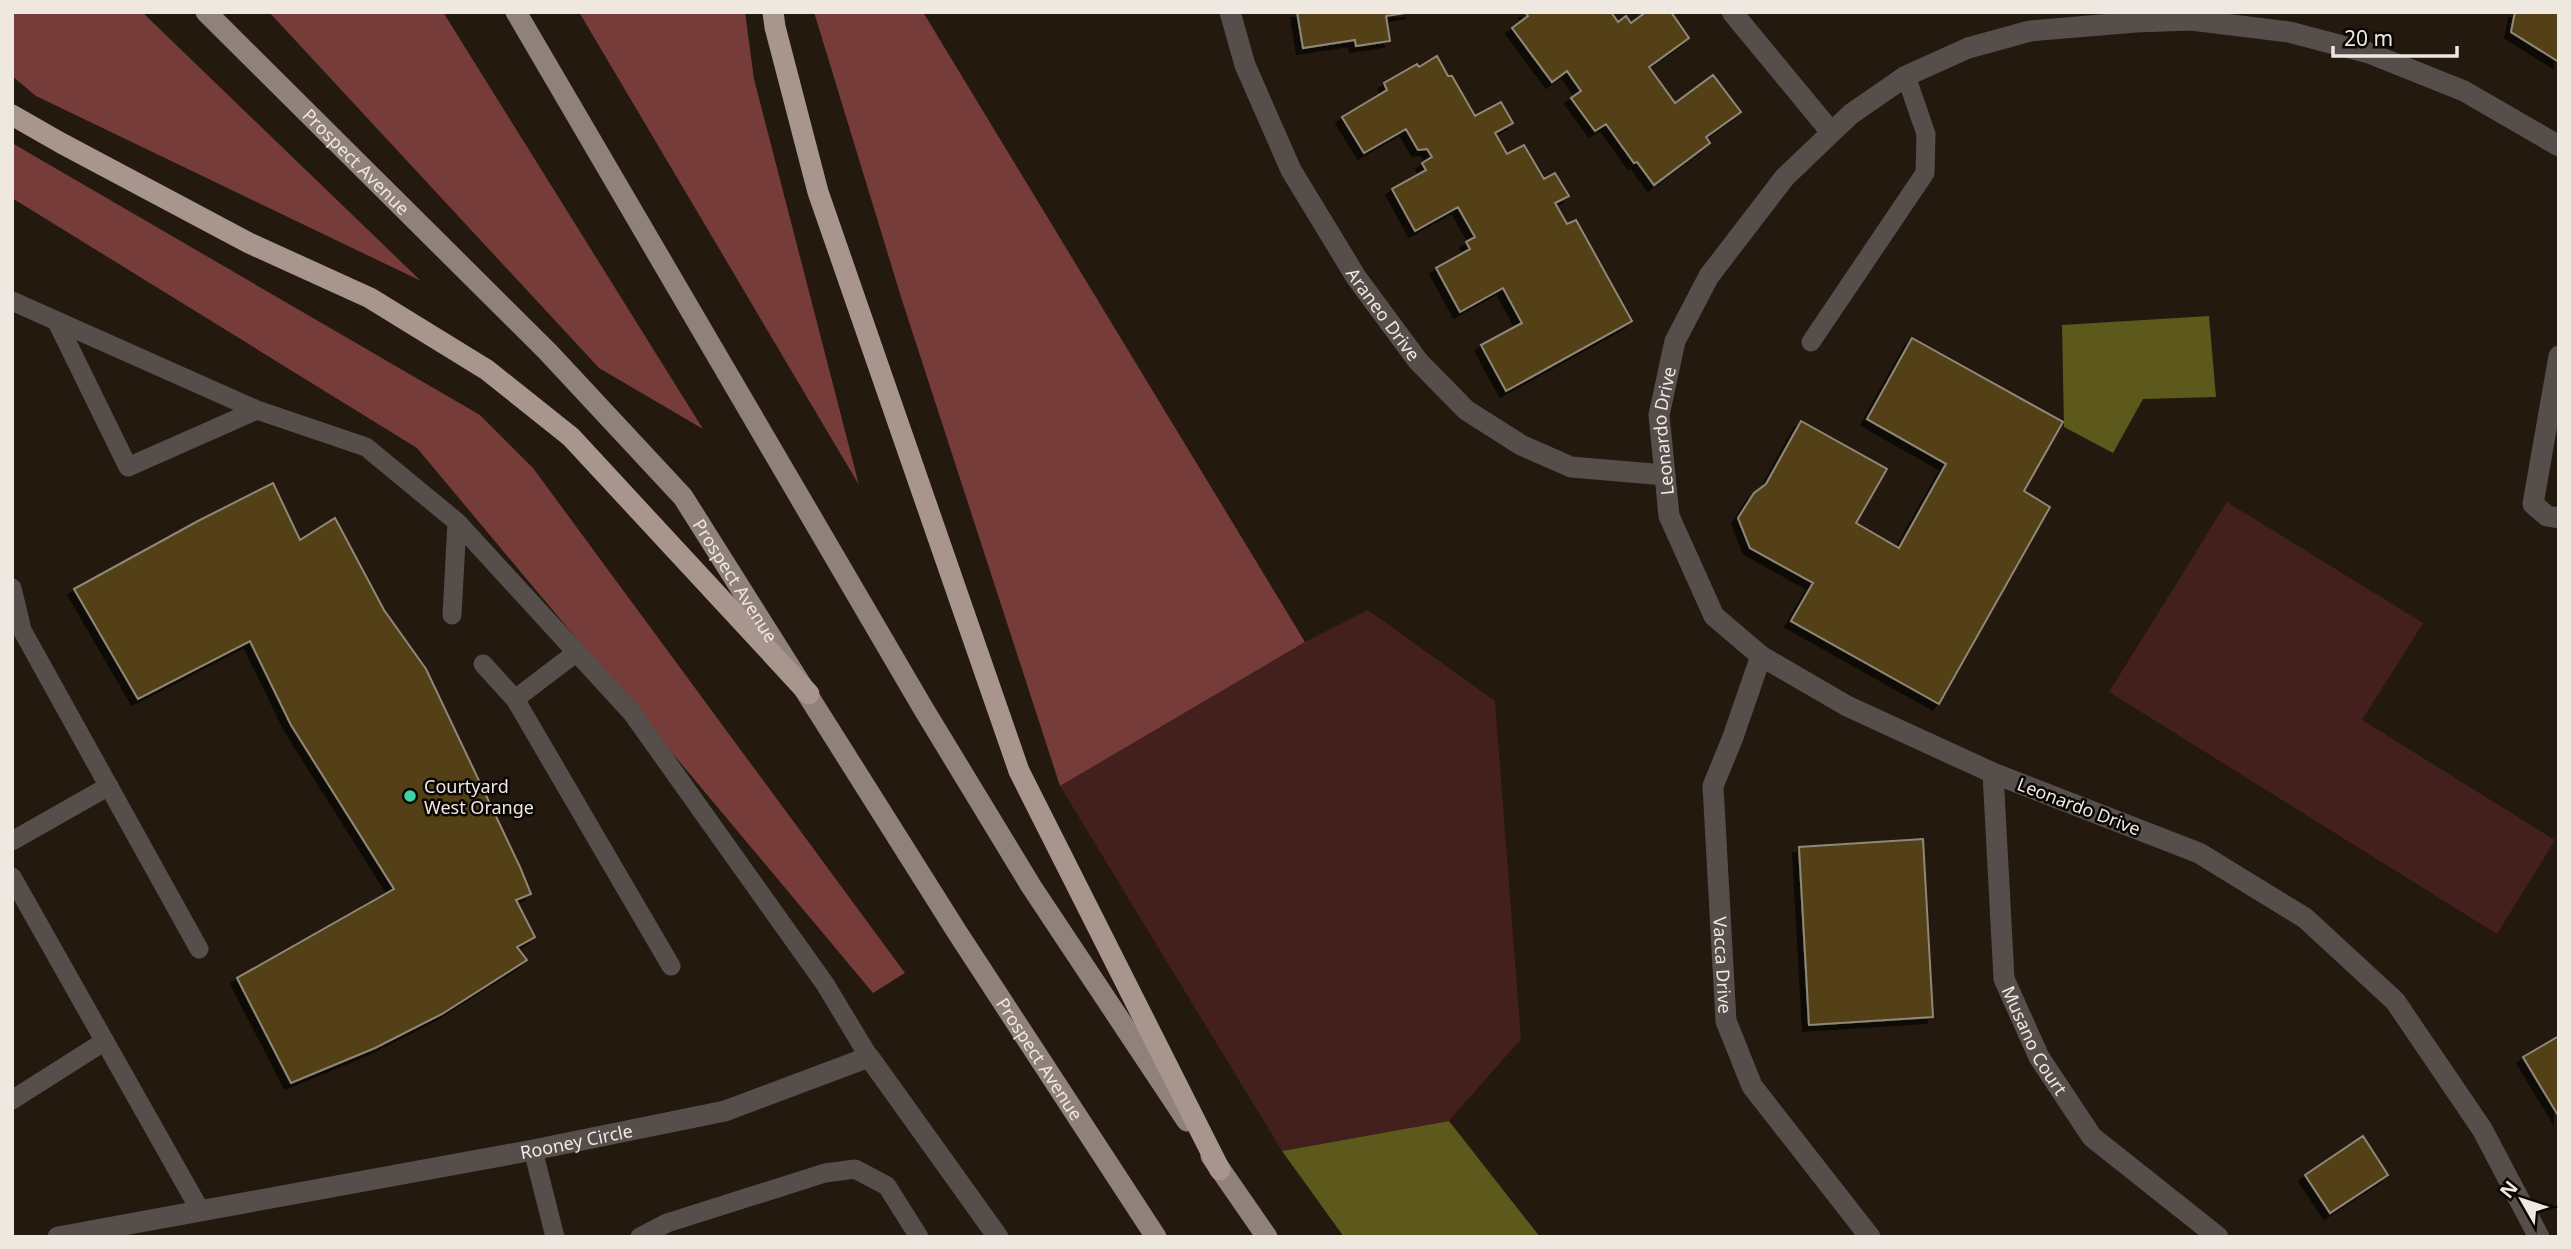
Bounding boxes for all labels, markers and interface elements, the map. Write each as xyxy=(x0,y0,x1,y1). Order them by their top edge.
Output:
scale bar xyxy=(2333,14,2457,58)
text: 20 m xyxy=(2344,24,2393,52)
street label: Prospect Avenue xyxy=(298,103,415,220)
street label: Araneo Drive xyxy=(1341,263,1426,366)
street label: Leonardo Drive xyxy=(1647,364,1681,496)
street label: Prospect Avenue xyxy=(688,514,784,647)
street label: Leonardo Drive xyxy=(2014,772,2144,840)
place label: Courtyard West Orange xyxy=(424,774,534,819)
marker: Courtyard West Orange xyxy=(402,788,418,804)
street label: Vacca Drive xyxy=(1708,916,1738,1014)
street label: Musano Court xyxy=(1997,982,2073,1100)
street label: Prospect Avenue xyxy=(991,993,1089,1125)
street label: Rooney Circle xyxy=(518,1118,635,1164)
north arrow xyxy=(2487,1165,2557,1235)
text: N xyxy=(2494,1175,2524,1203)

